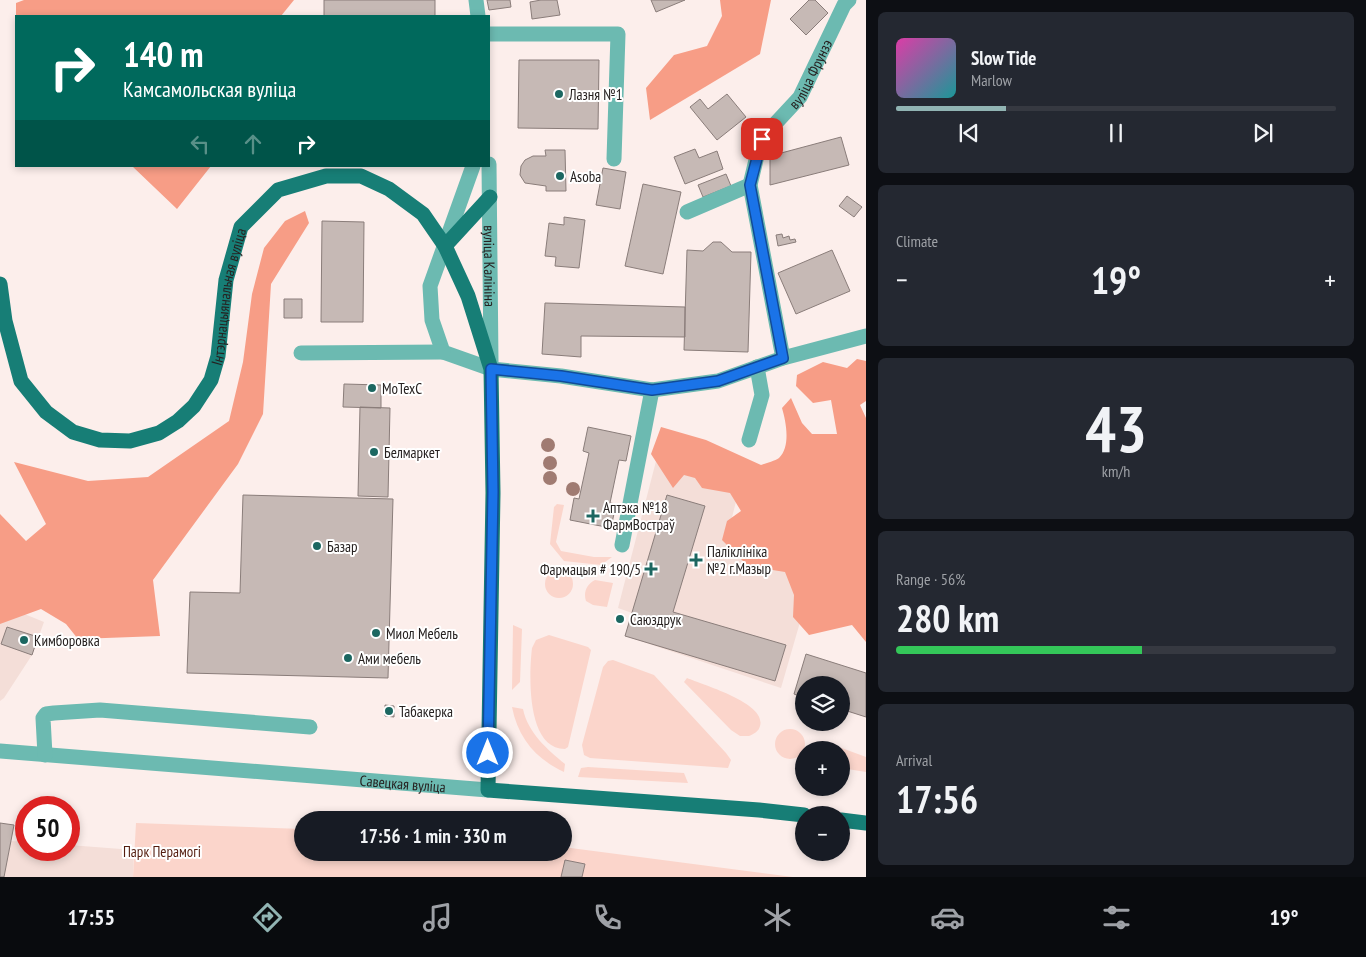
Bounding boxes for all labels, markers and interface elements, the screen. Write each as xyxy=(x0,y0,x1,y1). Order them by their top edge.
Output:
text: 140 m xyxy=(123,31,204,77)
icon: right xyxy=(40,35,105,100)
street label: вуліца Фрунзэ xyxy=(785,36,836,113)
text: Slow Tide xyxy=(971,46,1036,70)
text: Marlow xyxy=(971,70,1012,90)
text: Камсамольская вуліца xyxy=(123,75,296,103)
place label: Лазня №1 xyxy=(568,85,622,104)
marker: Лазня №1 xyxy=(553,88,565,100)
pin xyxy=(741,118,783,160)
icon: previous xyxy=(955,119,983,147)
icon: pause xyxy=(1102,119,1130,147)
icon: next xyxy=(1249,119,1277,147)
icon: arrive xyxy=(748,125,776,153)
icon: left xyxy=(186,130,214,158)
icon: ahead xyxy=(239,130,267,158)
icon: right xyxy=(292,130,320,158)
place label: Asoba xyxy=(570,167,601,186)
marker: Asoba xyxy=(554,170,566,182)
street label: вуліца Калініна xyxy=(480,225,500,307)
street label: Інтэрнацыянальная вуліца xyxy=(206,226,250,368)
text: Climate xyxy=(896,231,938,251)
text: 19° xyxy=(1091,255,1141,304)
text: − xyxy=(896,261,908,298)
text: + xyxy=(1324,261,1336,298)
place label: MoTexC xyxy=(382,379,422,398)
marker: MoTexC xyxy=(366,382,378,394)
text: 43 xyxy=(1085,386,1147,470)
place label: Белмаркет xyxy=(384,443,440,462)
marker: Белмаркет xyxy=(368,446,380,458)
text: km/h xyxy=(1102,461,1130,481)
place label: Аптэка №18 ФармВостраў xyxy=(603,498,675,534)
marker: Аптэка №18 ФармВостраў xyxy=(587,510,599,522)
place label: Базар xyxy=(327,537,357,556)
marker: Базар xyxy=(311,540,323,552)
place label: Паліклініка №2 г.Мазыр xyxy=(707,542,771,578)
marker: Паліклініка №2 г.Мазыр xyxy=(689,553,703,567)
place label: Фармацыя # 190/5 xyxy=(540,560,641,579)
marker: Фармацыя # 190/5 xyxy=(645,563,657,575)
text: Range · 56% xyxy=(896,569,965,589)
text: 280 km xyxy=(896,593,999,642)
place label: Саюздрук xyxy=(630,610,681,629)
marker: Саюздрук xyxy=(614,613,626,625)
place label: Миол Мебель xyxy=(386,624,458,643)
marker: Миол Мебель xyxy=(370,627,382,639)
place label: Кимборовка xyxy=(34,631,100,650)
marker: Кимборовка xyxy=(18,634,30,646)
place label: Ами мебель xyxy=(358,649,421,668)
marker: Ами мебель xyxy=(342,652,354,664)
map controls xyxy=(795,676,850,861)
button: layers xyxy=(795,676,850,731)
place label: Табакерка xyxy=(399,702,453,721)
marker: Табакерка xyxy=(383,705,395,717)
position arrow xyxy=(461,726,513,778)
button: + xyxy=(795,741,850,796)
text: Arrival xyxy=(896,750,932,770)
street label: Савецкая вуліца xyxy=(359,770,446,796)
text: 17:56 xyxy=(896,774,978,823)
speed limit sign: 50 xyxy=(15,796,80,861)
button: − xyxy=(795,806,850,861)
text: 17:56 · 1 min · 330 m xyxy=(360,824,506,848)
park label: Парк Перамогі xyxy=(123,842,201,861)
icon: directions xyxy=(250,900,285,935)
icon: music xyxy=(420,900,455,935)
icon: phone xyxy=(590,900,625,935)
icon: climate xyxy=(760,900,795,935)
icon: car xyxy=(930,900,965,935)
icon: filters xyxy=(1099,900,1134,935)
text: 17:55 xyxy=(67,903,115,931)
text: 19° xyxy=(1269,903,1298,931)

